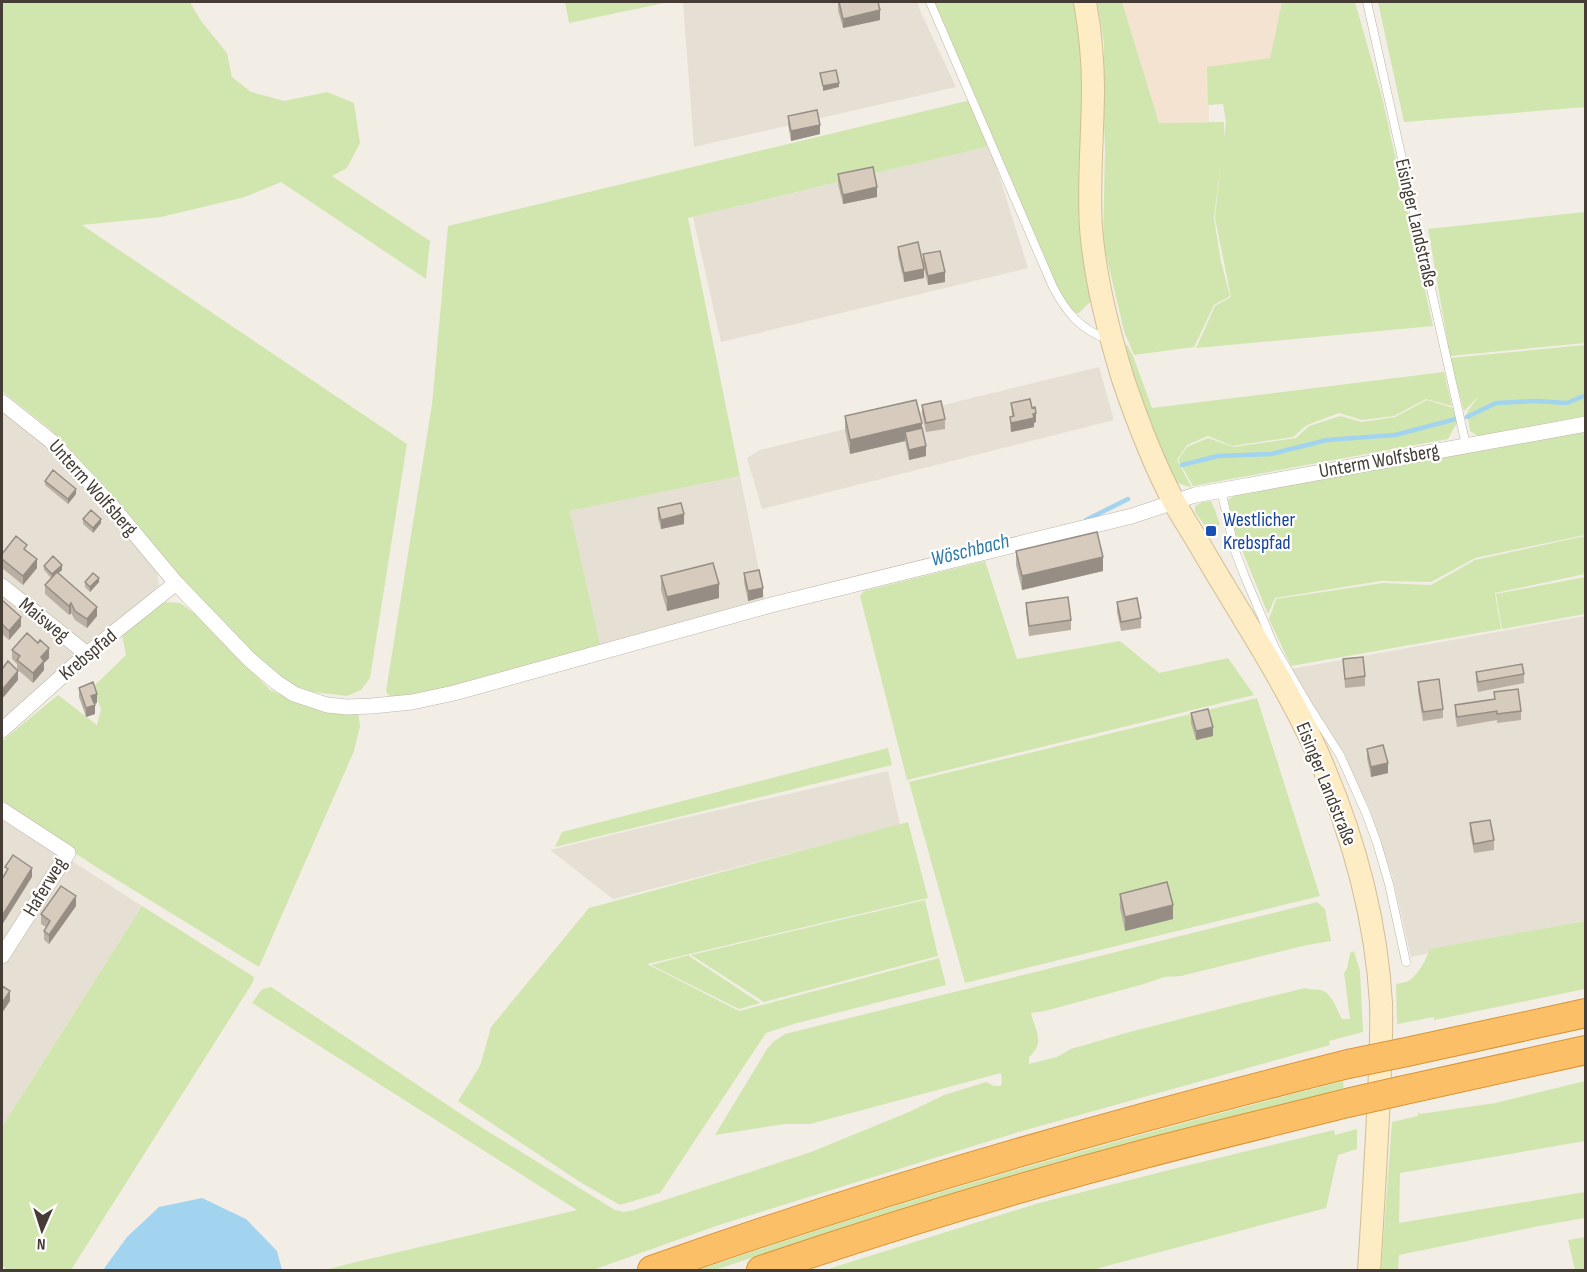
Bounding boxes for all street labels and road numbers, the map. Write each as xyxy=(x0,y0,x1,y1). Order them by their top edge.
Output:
street label: Eisinger Landstraße xyxy=(1390,156,1442,290)
street label: Unterm Wolfsberg xyxy=(43,435,143,541)
street label: Unterm Wolfsberg xyxy=(1317,439,1441,483)
street label: Maisweg xyxy=(14,593,74,647)
street label: Krebspfad xyxy=(54,624,122,686)
street label: Eisinger Landstraße xyxy=(1290,719,1362,849)
street label: Haferweg xyxy=(18,853,72,921)

